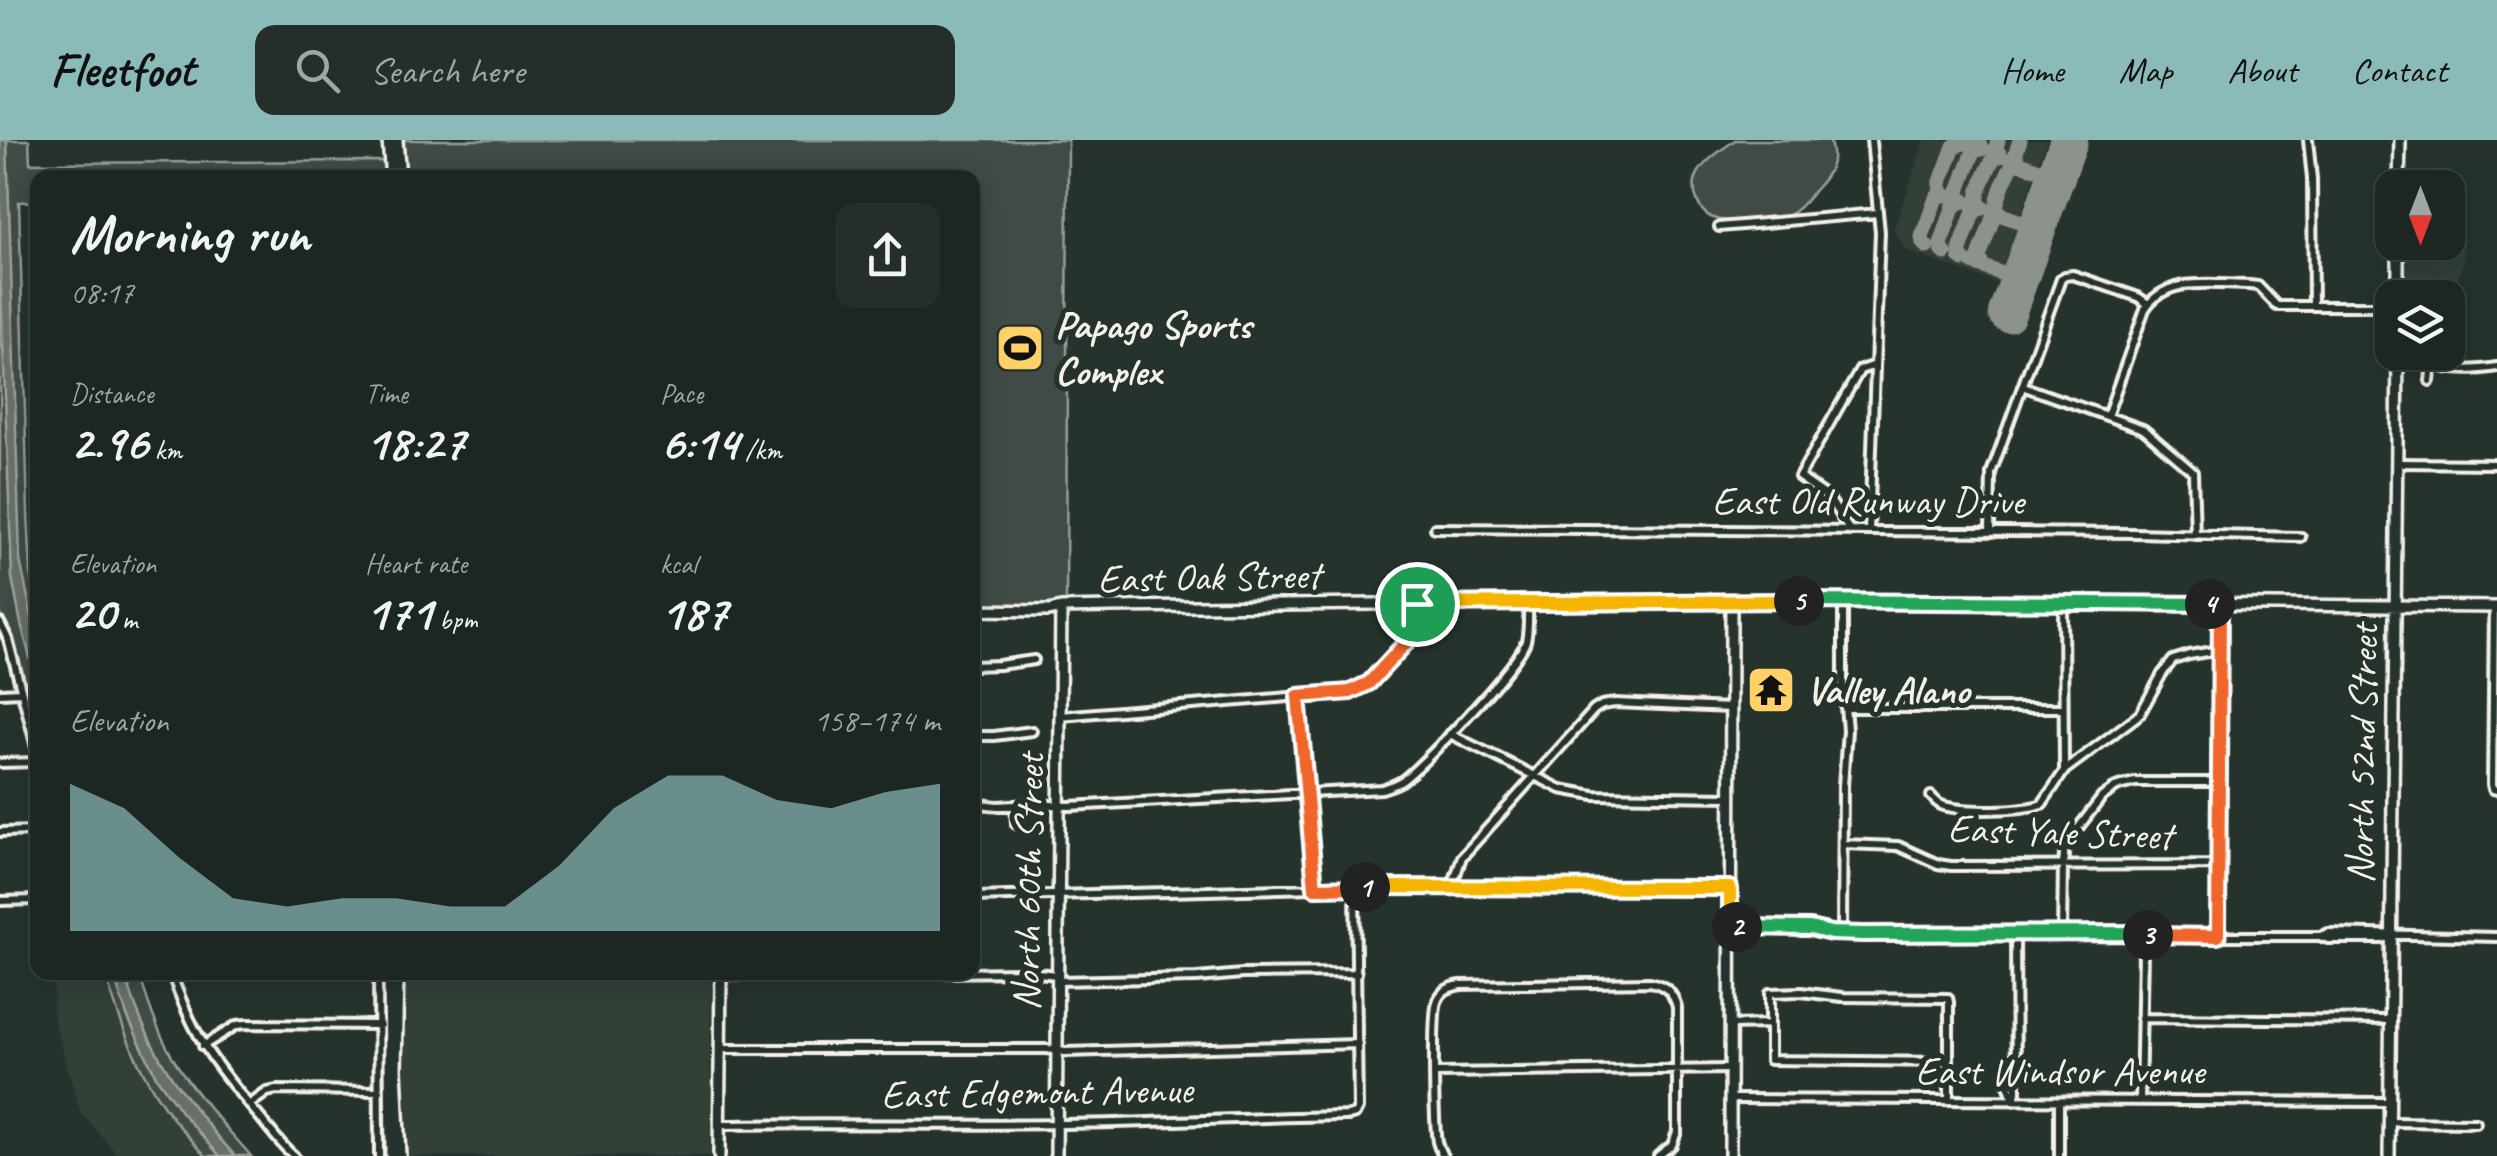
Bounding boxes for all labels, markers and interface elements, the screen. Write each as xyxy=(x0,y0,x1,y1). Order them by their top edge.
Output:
search box xyxy=(255,25,955,115)
text: Fleetfoot xyxy=(50,40,195,100)
icon: search xyxy=(290,43,345,98)
text: Search here xyxy=(370,47,525,94)
text: Home xyxy=(2001,48,2064,93)
text: Map xyxy=(2119,48,2172,93)
text: About xyxy=(2227,48,2297,93)
text: Contact xyxy=(2352,48,2447,93)
north arrow xyxy=(2375,170,2465,260)
map controls xyxy=(2375,170,2465,370)
text: Morning run xyxy=(70,199,310,269)
button: share xyxy=(835,203,940,308)
text: 08:17 xyxy=(70,272,134,313)
button: layers xyxy=(2375,280,2465,370)
place label: Papago Sports Complex xyxy=(1055,300,1255,396)
sports icon: Papago Sports Complex xyxy=(994,322,1046,374)
text: Distance xyxy=(70,376,154,411)
text: Time xyxy=(365,376,408,411)
text: Pace xyxy=(660,376,703,411)
text: 2.96 xyxy=(70,411,148,474)
text: 18:27 xyxy=(365,411,465,474)
text: 6:14 xyxy=(660,411,738,474)
text: km xyxy=(148,432,182,467)
text: /km xyxy=(738,432,782,467)
street label: East Old Runway Drive xyxy=(1712,476,2027,526)
text: Elevation xyxy=(70,546,156,581)
text: Heart rate xyxy=(365,546,467,581)
text: kcal xyxy=(660,546,697,581)
street label: East Oak Street xyxy=(1097,550,1326,604)
pin xyxy=(1375,562,1460,647)
pin: 5 xyxy=(1774,576,1824,626)
icon: arrive xyxy=(1390,577,1445,632)
pin: 4 xyxy=(2185,579,2235,629)
text: 20 xyxy=(70,581,115,644)
text: 171 xyxy=(365,581,432,644)
text: 187 xyxy=(660,581,727,644)
text: 5 xyxy=(1793,583,1805,618)
text: 4 xyxy=(2204,586,2216,621)
text: m xyxy=(115,602,137,637)
text: bpm xyxy=(432,602,478,637)
street label: North 52nd Street xyxy=(2335,620,2389,884)
temple icon: Valley Alano xyxy=(1745,664,1797,716)
place label: Valley Alano xyxy=(1806,665,1972,715)
text: Elevation xyxy=(70,700,168,741)
text: 158–174 m xyxy=(814,700,940,741)
street label: North 60th Street xyxy=(1001,749,1055,1011)
street label: East Yale Street xyxy=(1947,803,2179,861)
pin: 1 xyxy=(1340,862,1390,912)
text: 1 xyxy=(1359,869,1371,904)
pin: 2 xyxy=(1712,902,1762,952)
text: 2 xyxy=(1731,909,1743,944)
pin: 3 xyxy=(2123,910,2173,960)
text: 3 xyxy=(2142,917,2154,952)
street label: East Windsor Avenue xyxy=(1916,1046,2207,1096)
street label: East Edgemont Avenue xyxy=(881,1064,1196,1120)

